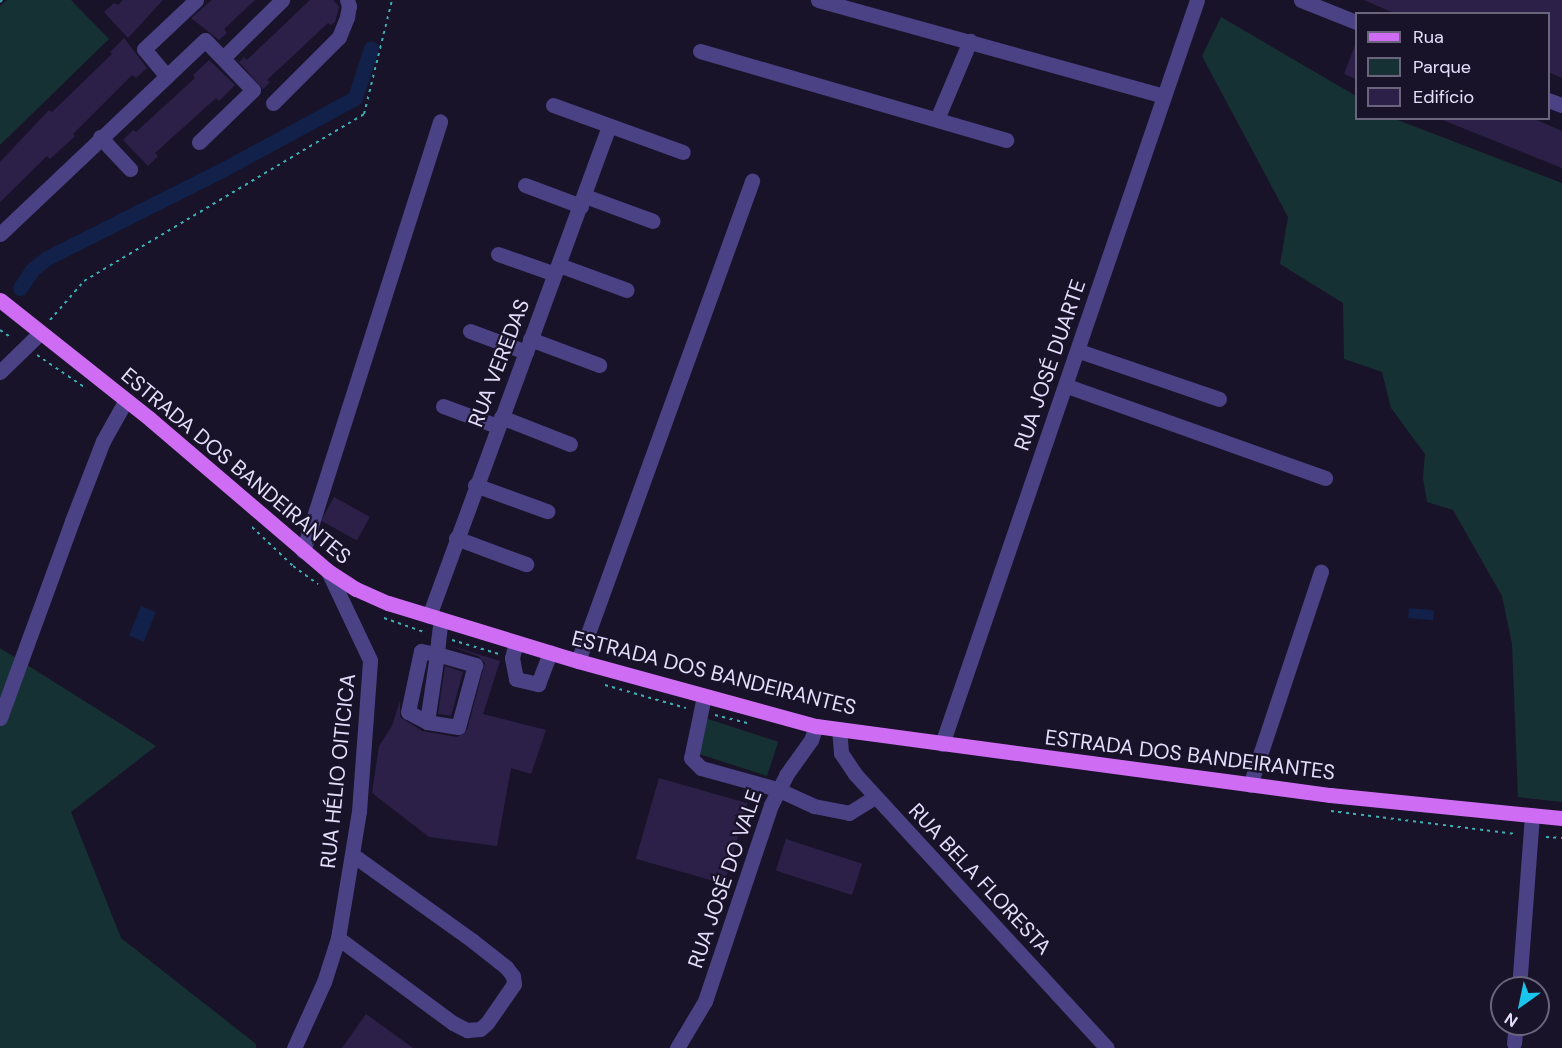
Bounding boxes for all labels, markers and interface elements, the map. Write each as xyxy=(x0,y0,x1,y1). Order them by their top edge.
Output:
legend xyxy=(1355,12,1550,120)
text: Rua xyxy=(1413,25,1444,49)
text: Parque xyxy=(1413,55,1471,79)
text: Edifício xyxy=(1413,85,1474,109)
street label: RUA JOSÉ DUARTE xyxy=(1009,276,1091,454)
street label: RUA VEREDAS xyxy=(463,296,535,430)
street label: ESTRADA DOS BANDEIRANTES xyxy=(116,362,356,570)
street label: ESTRADA DOS BANDEIRANTES xyxy=(569,625,859,721)
street label: RUA HÉLIO OITICICA xyxy=(315,672,361,870)
street label: ESTRADA DOS BANDEIRANTES xyxy=(1043,725,1337,785)
street label: RUA JOSÉ DO VALE xyxy=(683,787,767,971)
street label: RUA BELA FLORESTA xyxy=(903,798,1057,960)
north arrow xyxy=(1490,976,1550,1036)
text: N xyxy=(1500,1008,1522,1032)

